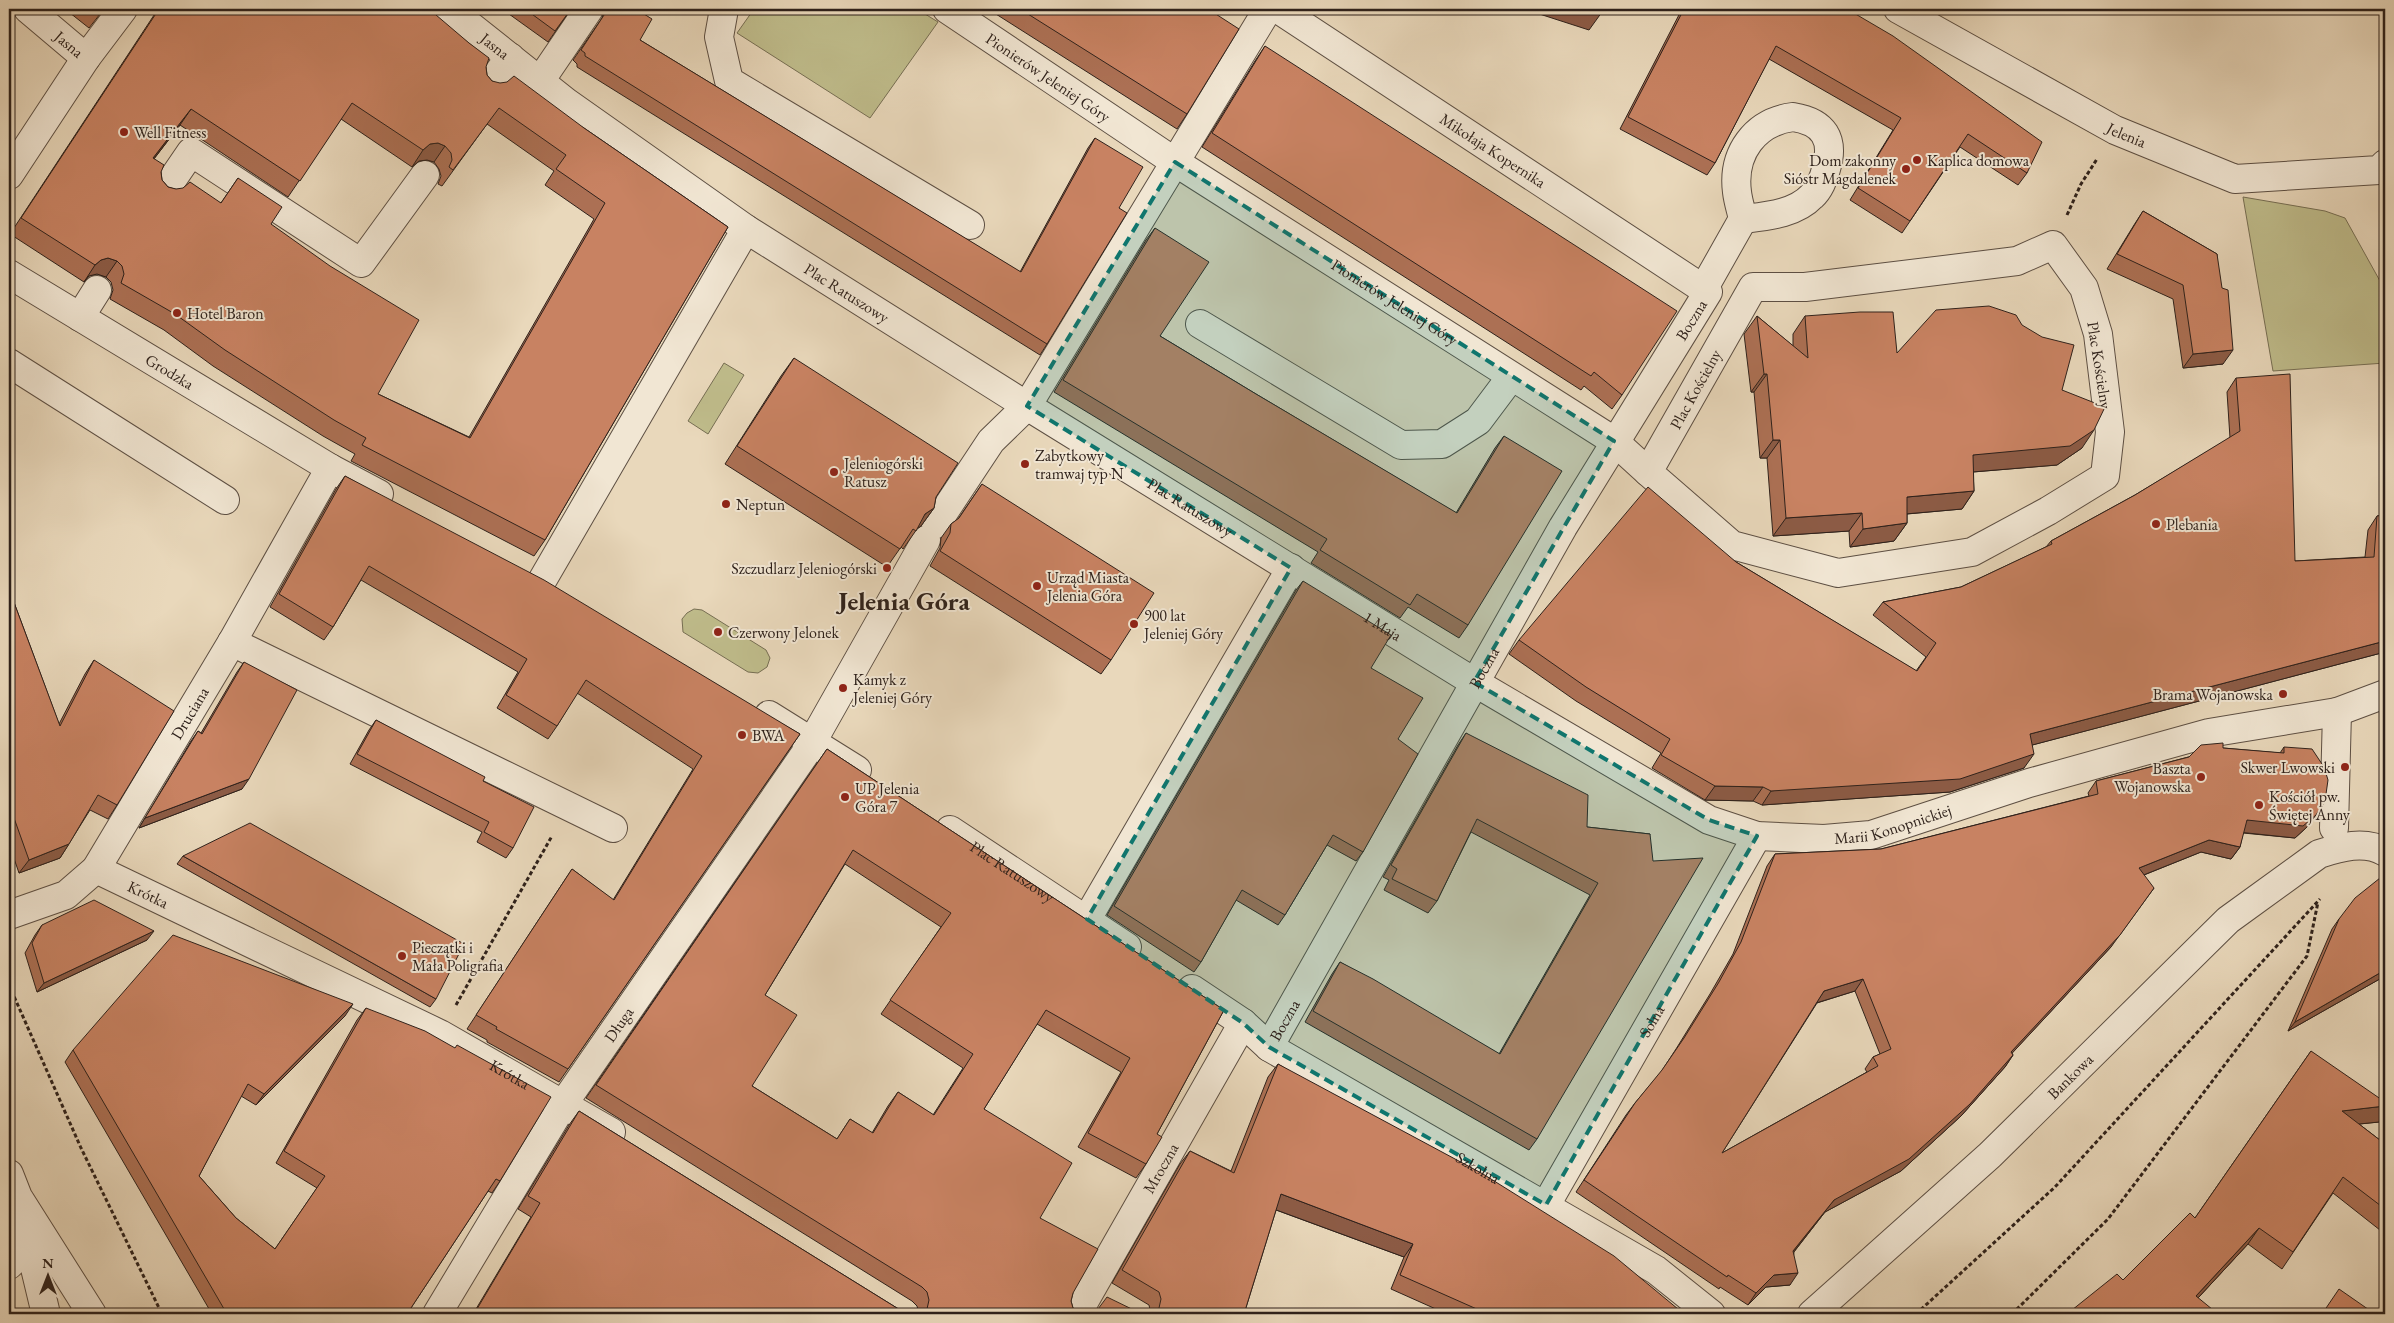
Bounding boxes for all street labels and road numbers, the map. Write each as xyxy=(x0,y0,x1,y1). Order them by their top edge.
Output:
street label: Jasna xyxy=(48,25,88,63)
street label: Jasna xyxy=(474,27,514,65)
street label: Pionierów Jeleniej Góry xyxy=(982,28,1115,127)
street label: Mikołaja Kopernika xyxy=(1436,108,1550,193)
street label: Jelenia xyxy=(2101,117,2150,153)
street label: Pionierów Jeleniej Góry xyxy=(1327,254,1462,351)
street label: Plac Ratuszowy xyxy=(800,258,894,328)
street label: Boczna xyxy=(1671,295,1712,344)
street label: Plac Kościelny xyxy=(2082,320,2117,411)
street label: Plac Kościelny xyxy=(1665,345,1726,433)
street label: Grodzka xyxy=(142,349,198,395)
street label: Plac Ratuszowy xyxy=(1143,473,1238,542)
street label: 1 Maja xyxy=(1359,606,1406,646)
street label: Boczna xyxy=(1464,643,1504,692)
street label: Druciana xyxy=(166,683,214,743)
street label: Marii Konopnickiej xyxy=(1833,799,1954,849)
street label: Plac Ratuszowy xyxy=(966,836,1059,908)
street label: Krótka xyxy=(124,876,173,914)
street label: Boczna xyxy=(1265,995,1305,1045)
street label: Solna xyxy=(1634,1001,1669,1041)
street label: Długa xyxy=(599,1002,639,1046)
street label: Bankowa xyxy=(2043,1049,2098,1104)
street label: Krótka xyxy=(486,1055,534,1095)
street label: Mroczna xyxy=(1138,1139,1184,1197)
street label: Szkolna xyxy=(1452,1147,1504,1189)

